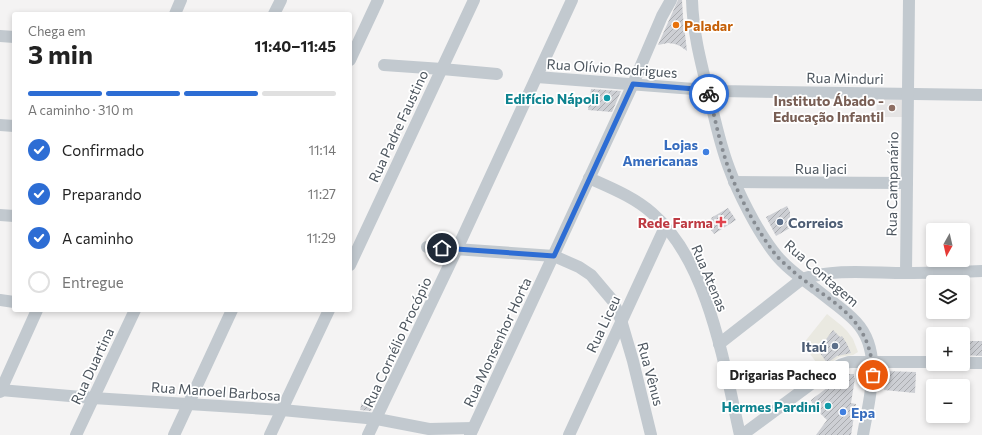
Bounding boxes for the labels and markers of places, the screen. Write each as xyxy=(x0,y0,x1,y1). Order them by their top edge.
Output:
place label: Paladar xyxy=(684,17,733,34)
marker: Paladar xyxy=(671,20,681,30)
place label: Edifício Nápoli xyxy=(505,90,599,107)
place label: Instituto Ábado - Educação Infantil xyxy=(773,92,884,125)
marker: Edifício Nápoli xyxy=(602,93,612,103)
marker: Instituto Ábado - Educação Infantil xyxy=(887,103,897,113)
place label: Lojas Americanas xyxy=(623,136,698,169)
marker: Lojas Americanas xyxy=(701,147,711,157)
place label: Rede Farma xyxy=(638,214,713,231)
place label: Correios xyxy=(788,214,844,231)
marker: Rede Farma xyxy=(716,217,726,227)
marker: Correios xyxy=(775,217,785,227)
pin xyxy=(425,231,459,265)
place label: Itaú xyxy=(801,338,827,355)
marker: Itaú xyxy=(830,341,840,351)
pin xyxy=(856,358,890,392)
callout: Drigarias Pacheco xyxy=(717,361,849,389)
place label: Hermes Pardini xyxy=(721,398,820,415)
marker: Hermes Pardini xyxy=(823,401,833,411)
place label: Epa xyxy=(851,404,875,421)
marker: Epa xyxy=(838,407,848,417)

